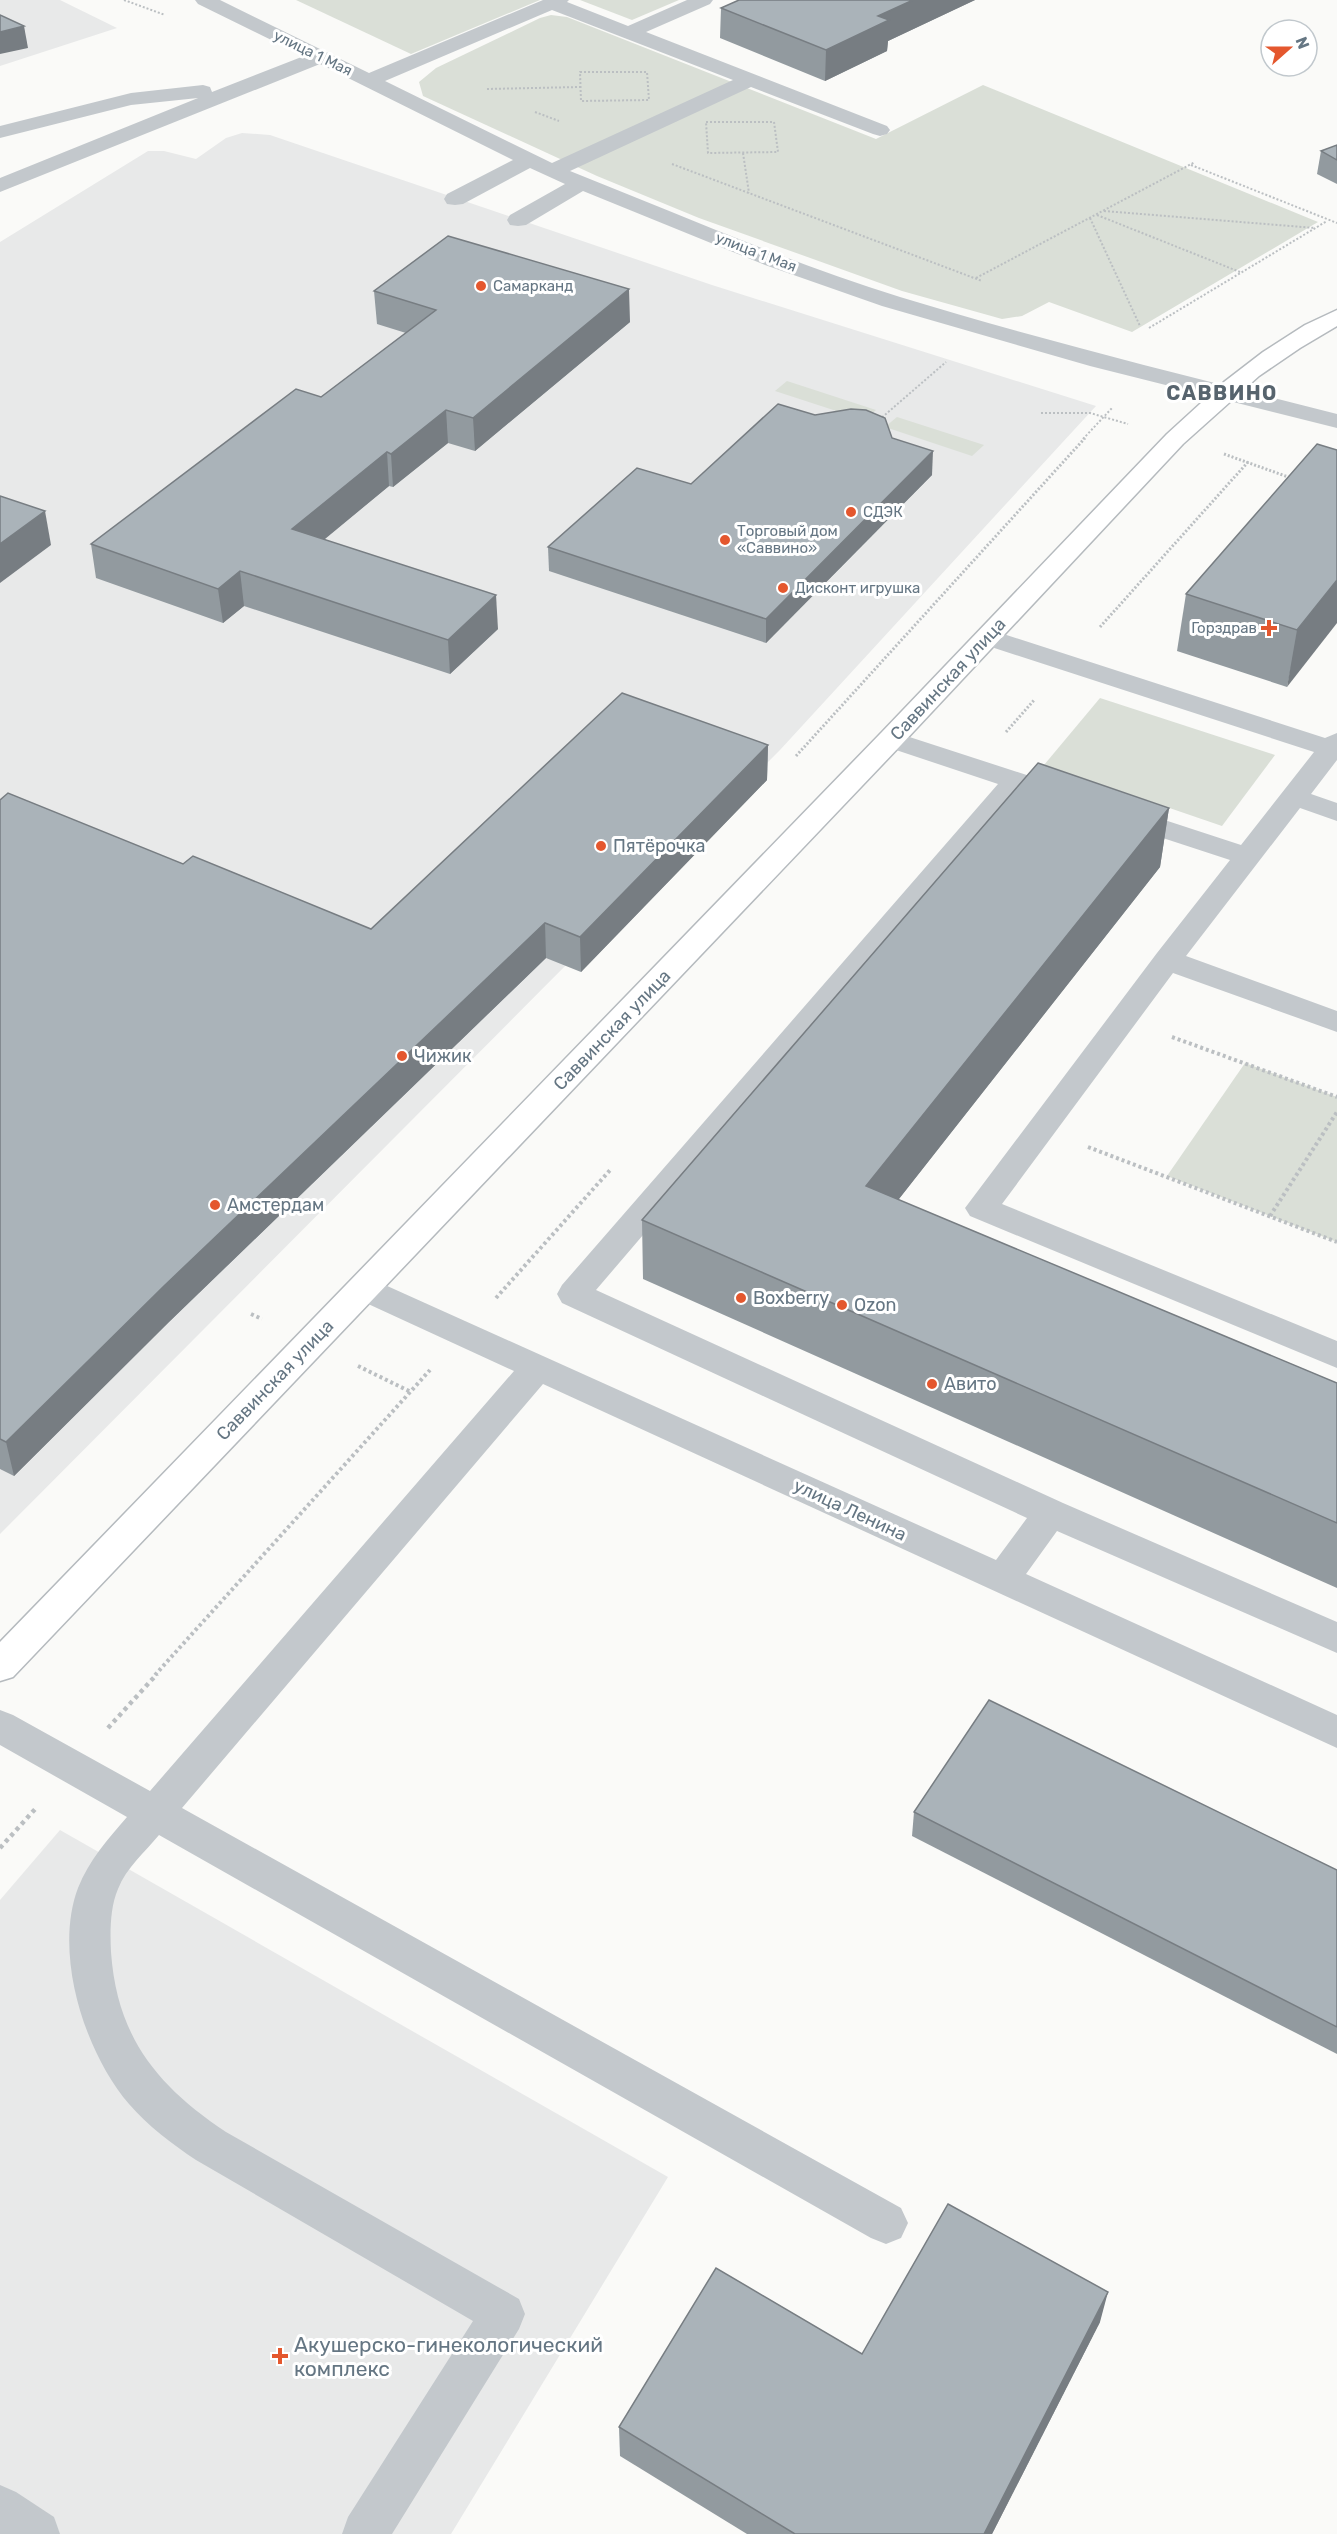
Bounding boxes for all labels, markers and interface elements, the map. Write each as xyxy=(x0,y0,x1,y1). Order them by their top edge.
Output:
north arrow xyxy=(1259,18,1319,78)
street label: улица 1 Мая xyxy=(271,26,355,80)
text: N xyxy=(1292,34,1313,52)
street label: улица 1 Мая xyxy=(713,228,799,276)
place label: Самарканд xyxy=(493,277,573,295)
marker: Самарканд xyxy=(474,279,488,293)
district label: САВВИНО xyxy=(1166,381,1278,405)
place label: СДЭК xyxy=(863,503,903,521)
marker: СДЭК xyxy=(844,505,858,519)
place label: Торговый дом «Саввино» xyxy=(737,522,838,557)
marker: Торговый дом «Саввино» xyxy=(718,533,732,547)
place label: Дисконт игрушка xyxy=(795,579,920,597)
marker: Дисконт игрушка xyxy=(776,581,790,595)
street label: Саввинская улица xyxy=(886,613,1010,745)
place label: Горздрав xyxy=(1191,619,1257,637)
marker: Горздрав xyxy=(1262,621,1276,635)
place label: Пятёрочка xyxy=(613,835,706,857)
marker: Пятёрочка xyxy=(594,839,608,853)
street label: Саввинская улица xyxy=(549,965,675,1095)
place label: Чижик xyxy=(414,1045,472,1067)
marker: Чижик xyxy=(395,1049,409,1063)
place label: Амстердам xyxy=(227,1194,324,1216)
marker: Амстердам xyxy=(208,1198,222,1212)
place label: Boxberry xyxy=(753,1287,829,1309)
marker: Boxberry xyxy=(734,1291,748,1305)
place label: Ozon xyxy=(854,1294,896,1316)
marker: Ozon xyxy=(835,1298,849,1312)
street label: Саввинская улица xyxy=(212,1315,338,1445)
place label: Авито xyxy=(944,1373,997,1395)
marker: Авито xyxy=(925,1377,939,1391)
street label: улица Ленина xyxy=(790,1474,910,1546)
place label: Акушерско-гинекологический комплекс xyxy=(294,2332,603,2381)
marker: Акушерско-гинекологический комплекс xyxy=(271,2347,289,2365)

